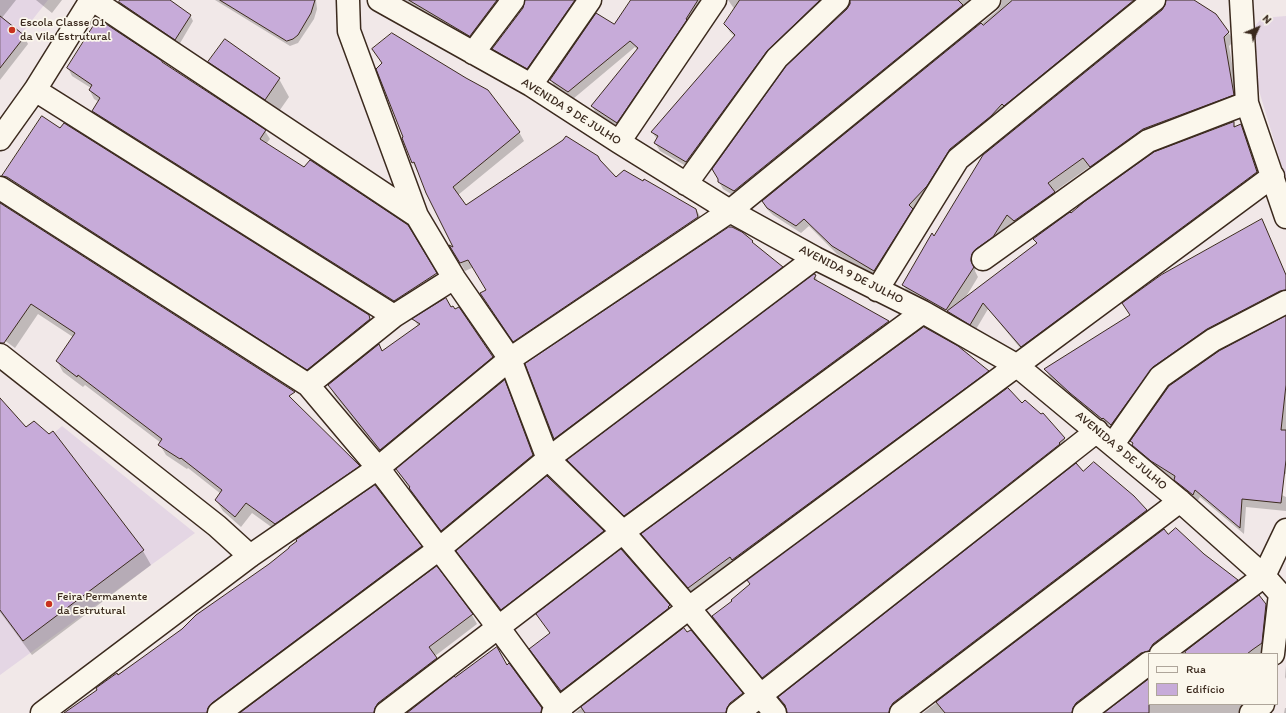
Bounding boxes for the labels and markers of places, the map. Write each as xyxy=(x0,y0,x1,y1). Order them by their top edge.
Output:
place label: Escola Classe 01 da Vila Estrutural xyxy=(20,16,111,44)
marker: Escola Classe 01 da Vila Estrutural xyxy=(7,25,17,35)
place label: Feira Permanente da Estrutural xyxy=(57,590,147,618)
marker: Feira Permanente da Estrutural xyxy=(44,599,54,609)

